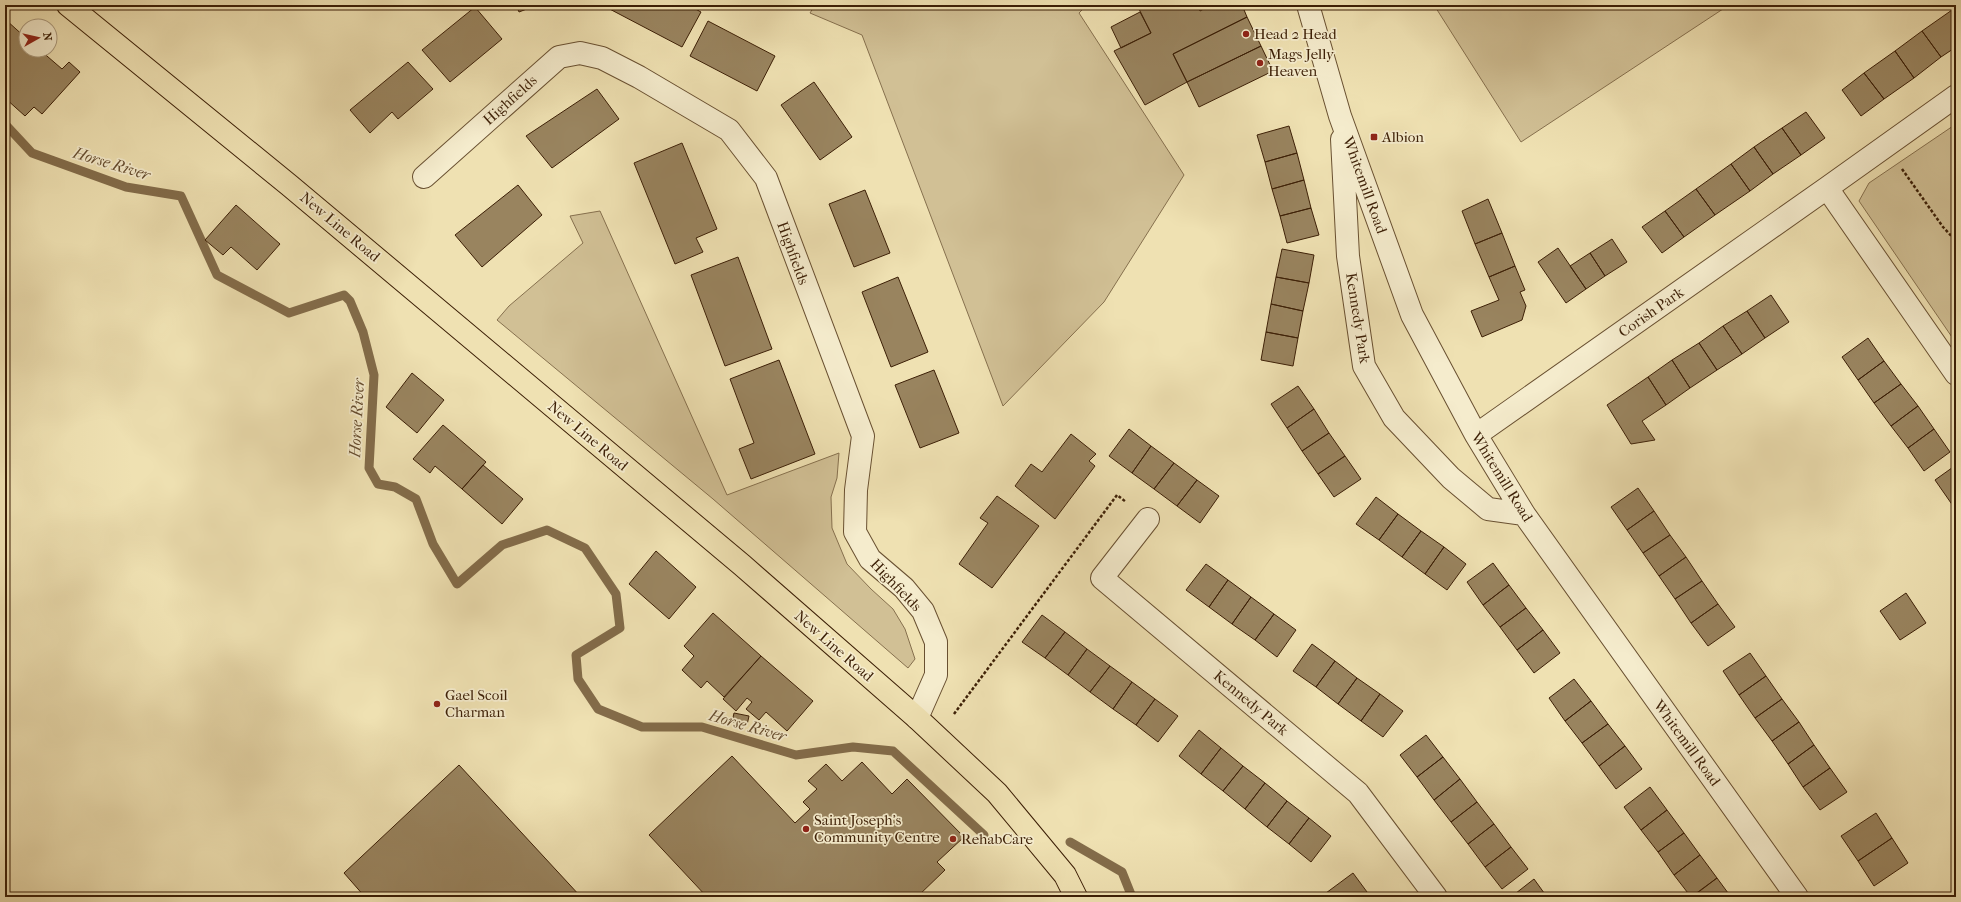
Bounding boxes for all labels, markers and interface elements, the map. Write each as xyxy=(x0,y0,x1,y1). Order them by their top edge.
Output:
north arrow xyxy=(18,18,58,58)
place label: Head 2 Head xyxy=(1254,25,1337,43)
marker: Head 2 Head xyxy=(1241,29,1251,39)
text: N xyxy=(40,32,55,42)
place label: Mags Jelly Heaven xyxy=(1268,45,1335,80)
marker: Mags Jelly Heaven xyxy=(1255,58,1265,68)
street label: Highfields xyxy=(479,71,541,129)
place label: Albion xyxy=(1381,128,1424,146)
marker: Albion xyxy=(1369,132,1379,142)
street label: Whitemill Road xyxy=(1339,133,1391,237)
water label: Horse River xyxy=(70,143,154,185)
street label: New Line Road xyxy=(296,188,384,266)
street label: Highfields xyxy=(773,219,813,288)
street label: Kennedy Park xyxy=(1342,271,1374,365)
street label: Corish Park xyxy=(1615,283,1687,341)
water label: Horse River xyxy=(345,376,368,459)
street label: New Line Road xyxy=(544,397,632,475)
street label: Whitemill Road xyxy=(1467,428,1537,526)
street label: Highfields xyxy=(867,555,926,615)
street label: New Line Road xyxy=(791,607,878,686)
street label: Kennedy Park xyxy=(1210,667,1292,740)
place label: Gael Scoil Charman xyxy=(445,686,508,721)
street label: Whitemill Road xyxy=(1649,696,1725,790)
marker: Gael Scoil Charman xyxy=(432,699,442,709)
water label: Horse River xyxy=(706,705,790,746)
place label: Saint Joseph's Community Centre xyxy=(814,811,940,846)
marker: Saint Joseph's Community Centre xyxy=(801,824,811,834)
place label: RehabCare xyxy=(961,830,1034,848)
marker: RehabCare xyxy=(948,834,958,844)

